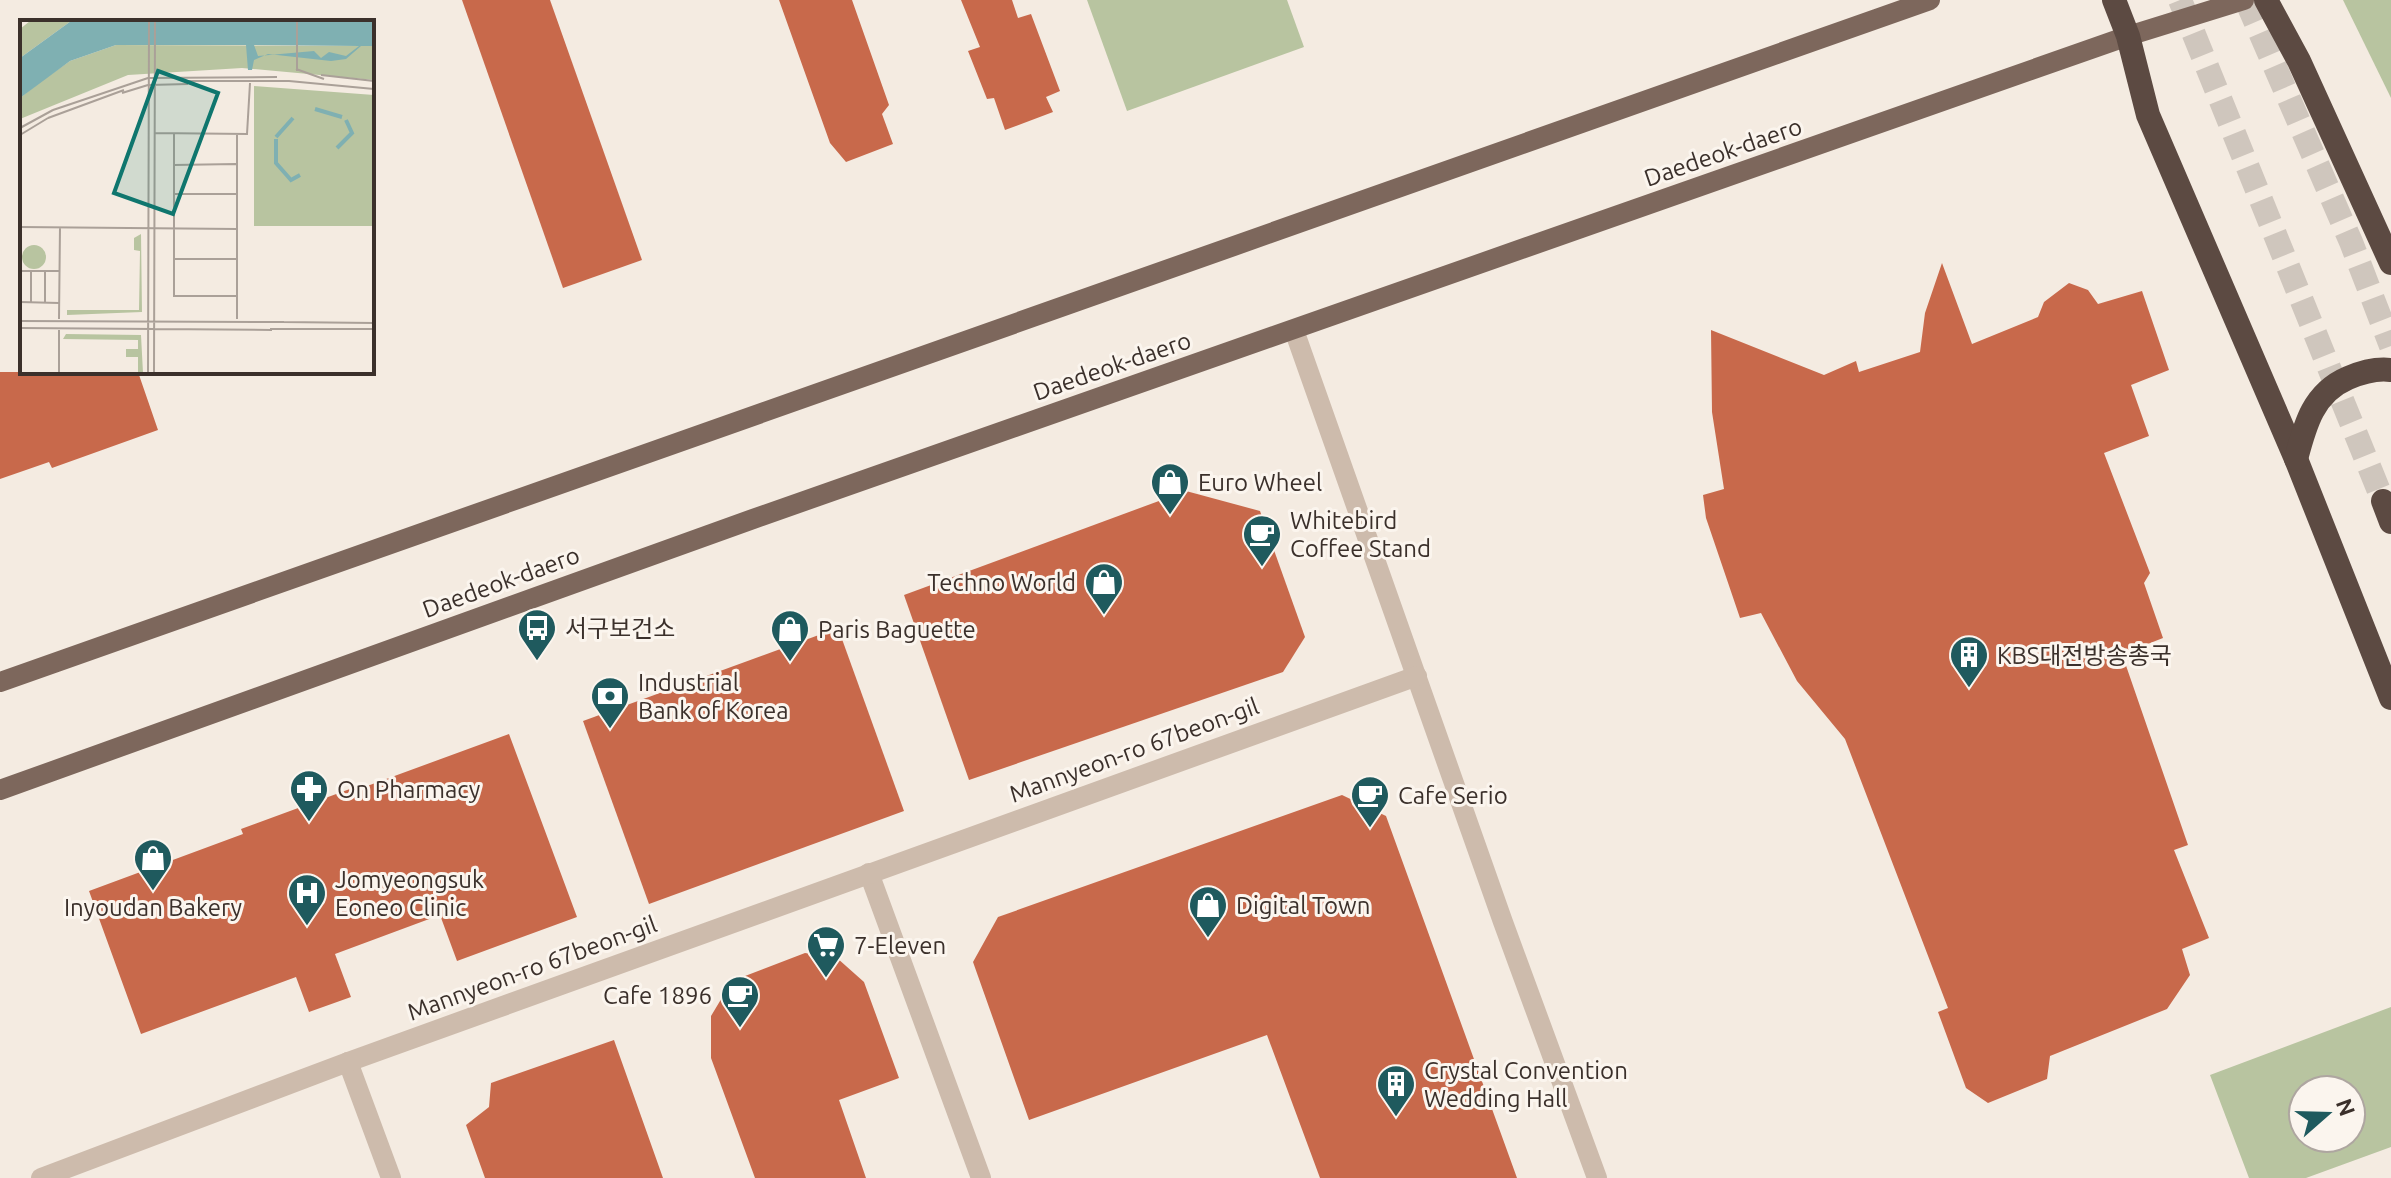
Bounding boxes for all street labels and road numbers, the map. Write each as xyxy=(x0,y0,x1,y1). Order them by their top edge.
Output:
street label: Daedeok-daero xyxy=(1640,112,1806,192)
street label: Daedeok-daero xyxy=(1029,326,1195,406)
street label: Daedeok-daero xyxy=(419,541,583,623)
street label: Mannyeon-ro 67beon-gil xyxy=(1006,692,1262,808)
street label: Mannyeon-ro 67beon-gil xyxy=(404,910,660,1026)

